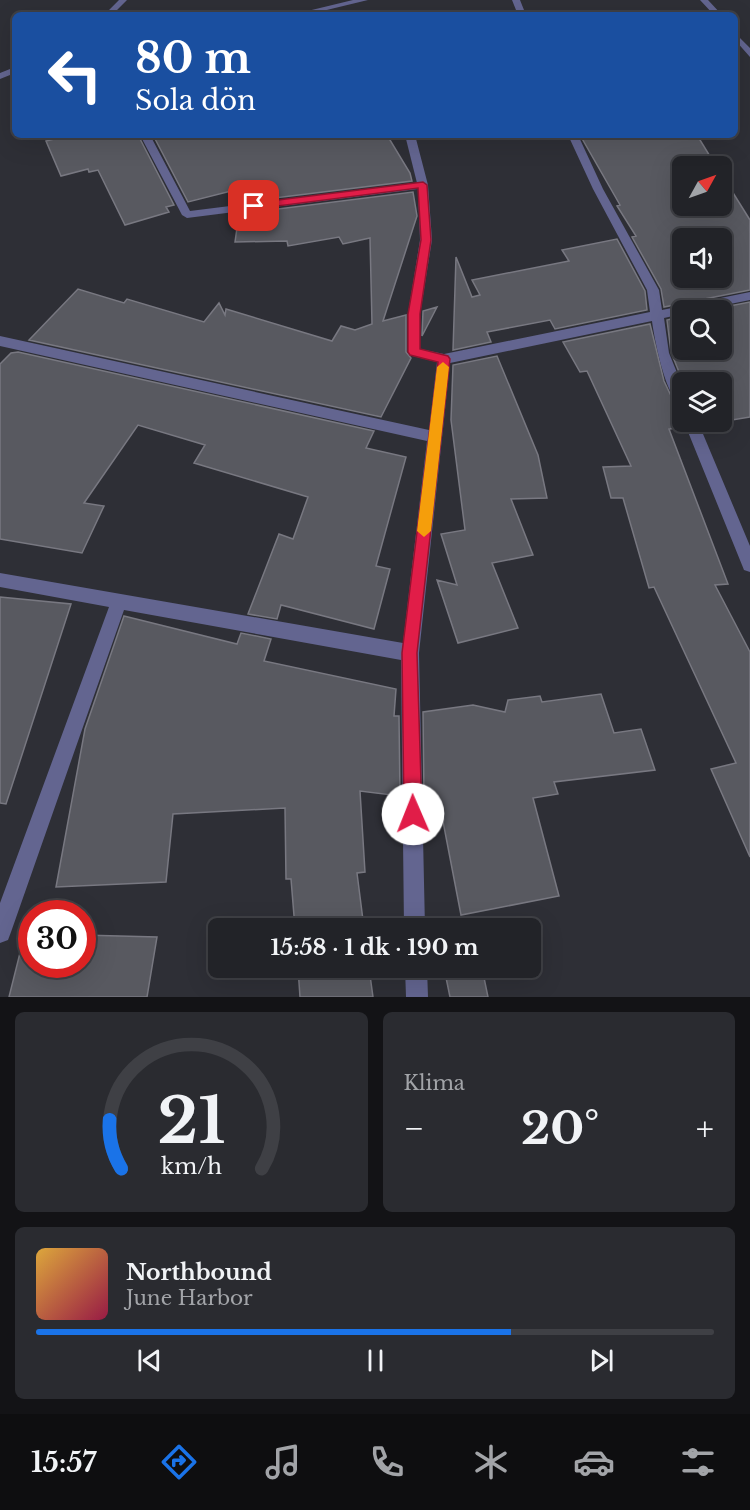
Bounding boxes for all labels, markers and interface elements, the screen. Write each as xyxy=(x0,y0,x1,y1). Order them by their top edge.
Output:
text: 80 m xyxy=(135,32,251,84)
icon: left xyxy=(36,36,114,114)
text: Sola dön xyxy=(135,84,256,117)
north arrow xyxy=(672,156,732,216)
map controls xyxy=(672,156,732,432)
pin xyxy=(228,180,279,231)
icon: arrive xyxy=(237,189,270,222)
button: sound xyxy=(672,228,732,288)
button: search xyxy=(672,300,732,360)
button: layers xyxy=(672,372,732,432)
position arrow xyxy=(381,782,445,846)
speed limit sign: 30 xyxy=(18,900,96,978)
text: 15:58 · 1 dk · 190 m xyxy=(271,934,478,961)
text: Klima xyxy=(404,1071,465,1095)
text: 21 xyxy=(157,1082,225,1160)
text: 20° xyxy=(521,1100,599,1156)
text: − xyxy=(404,1108,424,1149)
text: + xyxy=(696,1108,714,1149)
text: km/h xyxy=(161,1153,222,1180)
text: Northbound xyxy=(126,1259,272,1286)
text: June Harbor xyxy=(126,1286,253,1310)
icon: previous xyxy=(133,1344,166,1377)
icon: pause xyxy=(359,1344,392,1377)
icon: next xyxy=(585,1344,618,1377)
icon: directions xyxy=(158,1441,200,1483)
icon: music xyxy=(262,1441,304,1483)
icon: phone xyxy=(366,1441,408,1483)
icon: climate xyxy=(470,1441,512,1483)
icon: car xyxy=(573,1441,615,1483)
icon: filters xyxy=(677,1441,719,1483)
text: 15:57 xyxy=(31,1446,96,1479)

